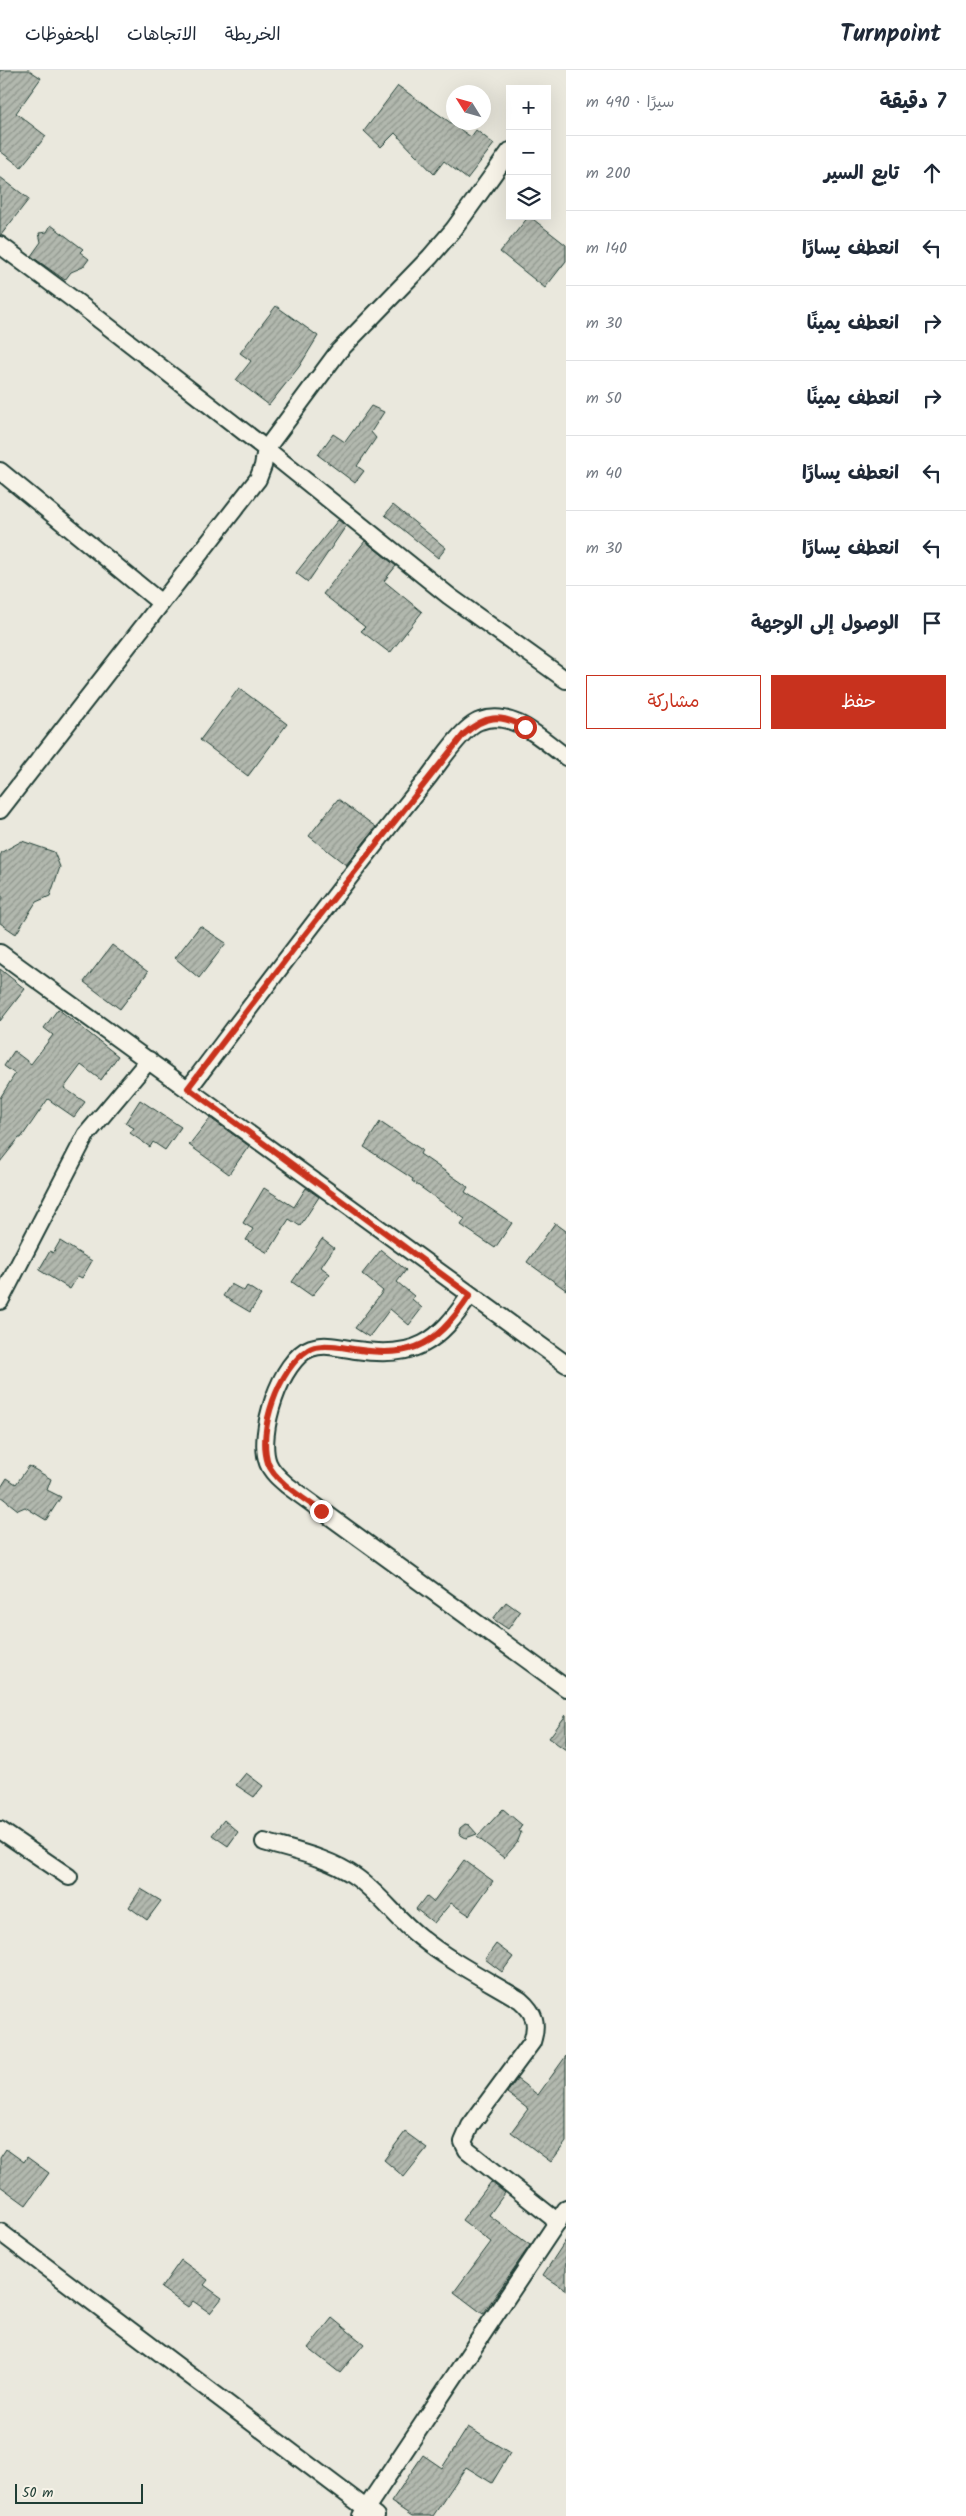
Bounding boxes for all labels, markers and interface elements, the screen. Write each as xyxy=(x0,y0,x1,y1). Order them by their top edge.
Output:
text: Turnpoint xyxy=(840,15,941,54)
text: المحفوظات xyxy=(25,21,99,50)
text: الاتجاهات xyxy=(127,21,197,50)
text: الخريطة xyxy=(225,21,281,50)
north arrow xyxy=(446,85,491,130)
map controls xyxy=(506,85,551,220)
button: + xyxy=(506,85,551,130)
text: 7 دقيقة xyxy=(880,86,946,119)
text: سيرًا · 490 m xyxy=(586,90,674,115)
button: − xyxy=(506,130,551,175)
text: تابع السير xyxy=(824,159,899,189)
icon: ahead xyxy=(918,159,946,187)
text: 200 m xyxy=(586,161,630,186)
button: layers xyxy=(506,175,551,220)
text: انعطف يسارًا xyxy=(802,234,899,264)
icon: left xyxy=(918,234,946,262)
text: 140 m xyxy=(586,236,627,261)
text: انعطف يمينًا xyxy=(807,309,899,339)
icon: right xyxy=(918,309,946,337)
text: 30 m xyxy=(586,311,622,336)
text: انعطف يمينًا xyxy=(807,384,899,414)
icon: right xyxy=(918,384,946,412)
text: 50 m xyxy=(586,386,622,411)
text: انعطف يسارًا xyxy=(802,459,899,489)
icon: left xyxy=(918,459,946,487)
text: 40 m xyxy=(586,461,622,486)
text: انعطف يسارًا xyxy=(802,534,899,564)
icon: left xyxy=(918,534,946,562)
text: 30 m xyxy=(586,536,622,561)
text: الوصول إلى الوجهة xyxy=(751,609,899,639)
icon: arrive xyxy=(918,609,946,637)
button: مشاركة xyxy=(586,675,761,729)
button: حفظ xyxy=(771,675,946,729)
route start xyxy=(514,716,537,739)
route end xyxy=(310,1500,333,1523)
scale bar xyxy=(15,2481,142,2504)
text: 50 m xyxy=(22,2482,53,2504)

